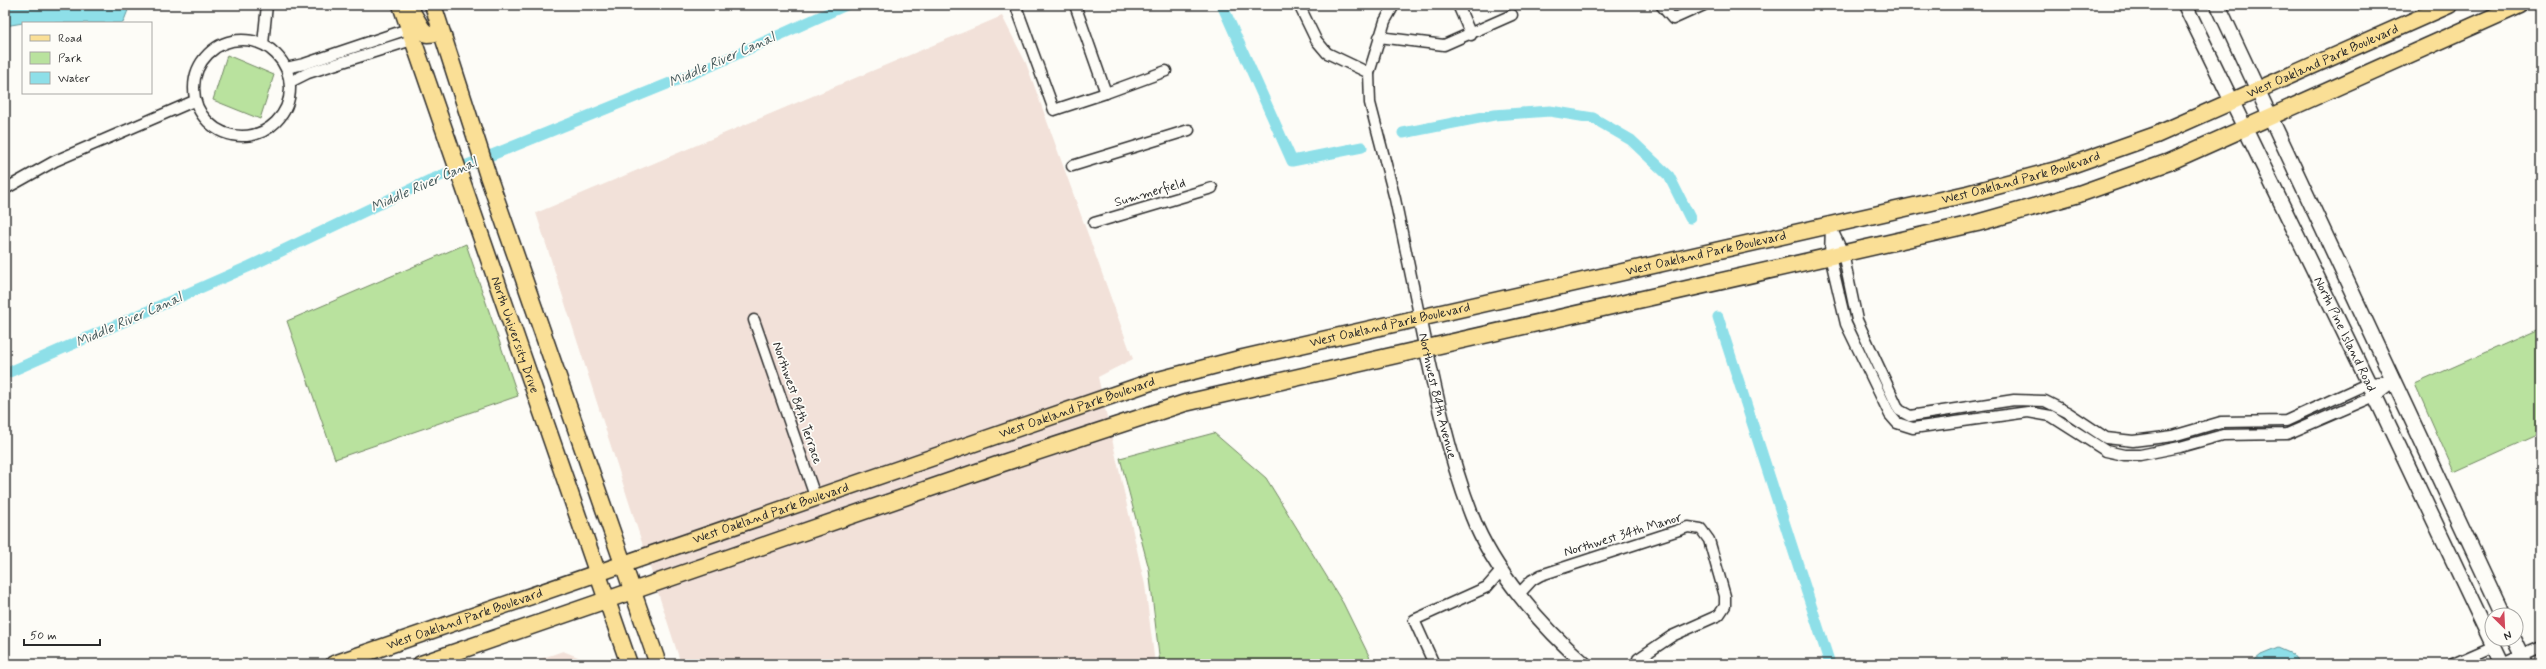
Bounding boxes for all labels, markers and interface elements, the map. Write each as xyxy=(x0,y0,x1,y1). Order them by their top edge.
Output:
street label: West Oakland Park Boulevard xyxy=(2244,20,2401,102)
legend xyxy=(22,22,152,94)
water label: Middle River Canal xyxy=(666,28,779,92)
text: Road xyxy=(58,31,82,47)
text: Park xyxy=(58,51,82,67)
text: Water xyxy=(58,71,90,87)
street label: West Oakland Park Boulevard xyxy=(1940,147,2103,208)
water label: Middle River Canal xyxy=(368,153,481,217)
street label: Summerfield xyxy=(1112,175,1188,211)
street label: West Oakland Park Boulevard xyxy=(1624,227,1788,280)
street label: North University Drive xyxy=(487,274,543,396)
street label: North Pine Island Road xyxy=(2310,274,2380,395)
water label: Middle River Canal xyxy=(73,288,186,352)
street label: West Oakland Park Boulevard xyxy=(1308,298,1472,351)
street label: Northwest 84th Avenue xyxy=(1415,331,1461,461)
street label: Northwest 84th Terrace xyxy=(768,340,826,466)
street label: West Oakland Park Boulevard xyxy=(997,373,1157,442)
street label: West Oakland Park Boulevard xyxy=(690,478,851,548)
street label: Northwest 34th Manor xyxy=(1562,509,1685,561)
street label: West Oakland Park Boulevard xyxy=(384,584,545,654)
north arrow xyxy=(2484,607,2524,647)
scale bar xyxy=(24,621,100,647)
text: N xyxy=(2501,627,2514,643)
text: 50 m xyxy=(30,628,57,644)

